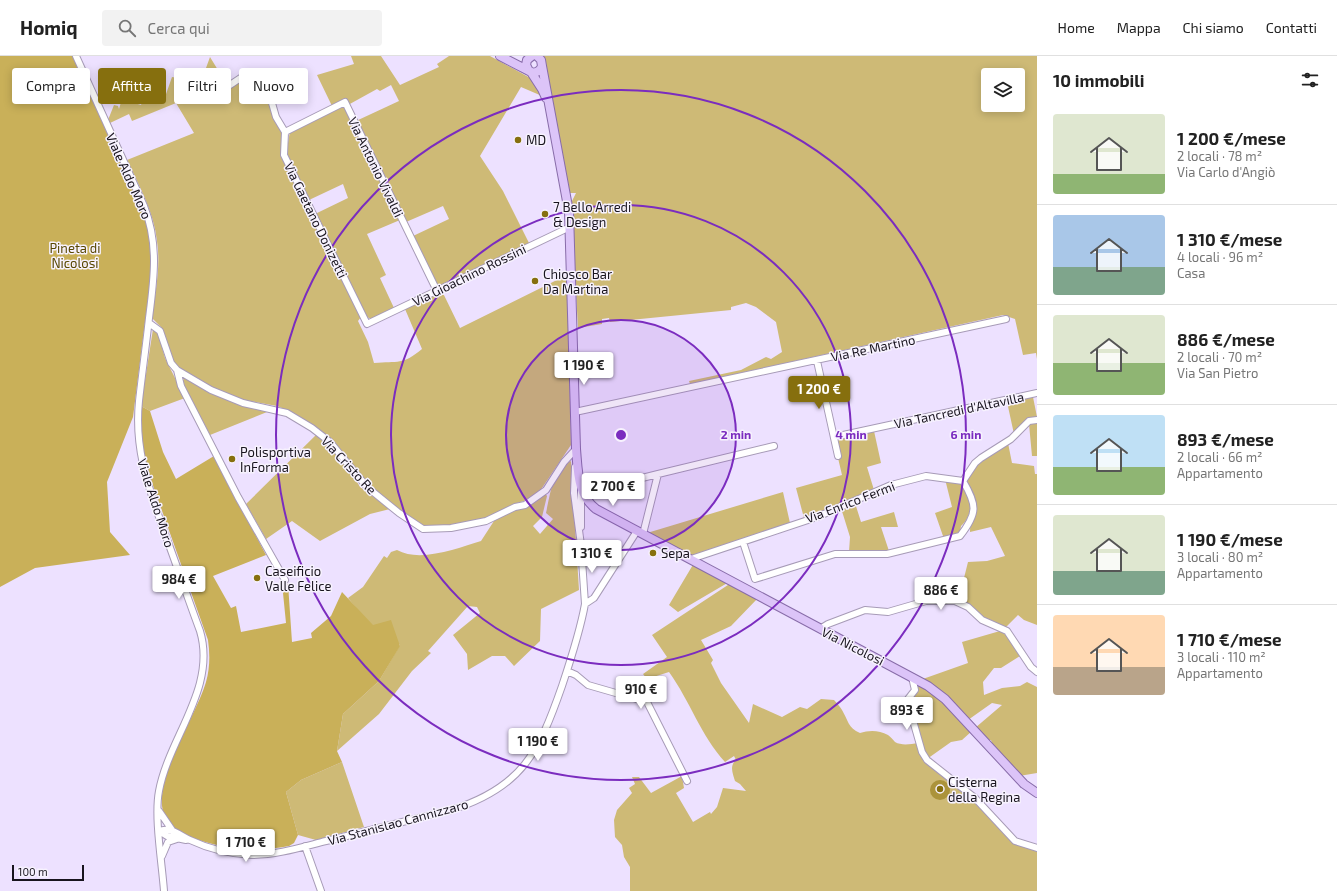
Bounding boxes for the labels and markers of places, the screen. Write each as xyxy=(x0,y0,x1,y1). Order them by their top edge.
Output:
place label: MD xyxy=(526,132,546,148)
marker: MD xyxy=(513,135,523,145)
place label: 7 Bello Arredi & Design xyxy=(553,199,631,230)
marker: 7 Bello Arredi & Design xyxy=(540,209,550,219)
place label: Chiosco Bar Da Martina xyxy=(543,266,612,297)
marker: Chiosco Bar Da Martina xyxy=(530,276,540,286)
pin: 1 190 € xyxy=(547,352,621,386)
pin: 1 200 € xyxy=(782,376,856,410)
centre of rings xyxy=(614,428,628,442)
place label: Polisportiva InForma xyxy=(240,444,311,475)
marker: Polisportiva InForma xyxy=(227,454,237,464)
pin: 2 700 € xyxy=(576,473,650,507)
pin: 1 310 € xyxy=(555,540,629,574)
place label: Sepa xyxy=(661,545,690,561)
marker: Sepa xyxy=(648,548,658,558)
place label: Caseificio Valle Felice xyxy=(265,563,331,594)
pin: 984 € xyxy=(151,566,207,600)
marker: Caseificio Valle Felice xyxy=(252,573,262,583)
pin: 886 € xyxy=(913,577,969,611)
pin: 910 € xyxy=(613,676,669,710)
pin: 893 € xyxy=(879,697,935,731)
pin: 1 190 € xyxy=(501,728,575,762)
place label: Cisterna della Regina xyxy=(948,774,1020,805)
marker: Cisterna della Regina xyxy=(935,784,945,794)
pin: 1 710 € xyxy=(209,829,283,863)

